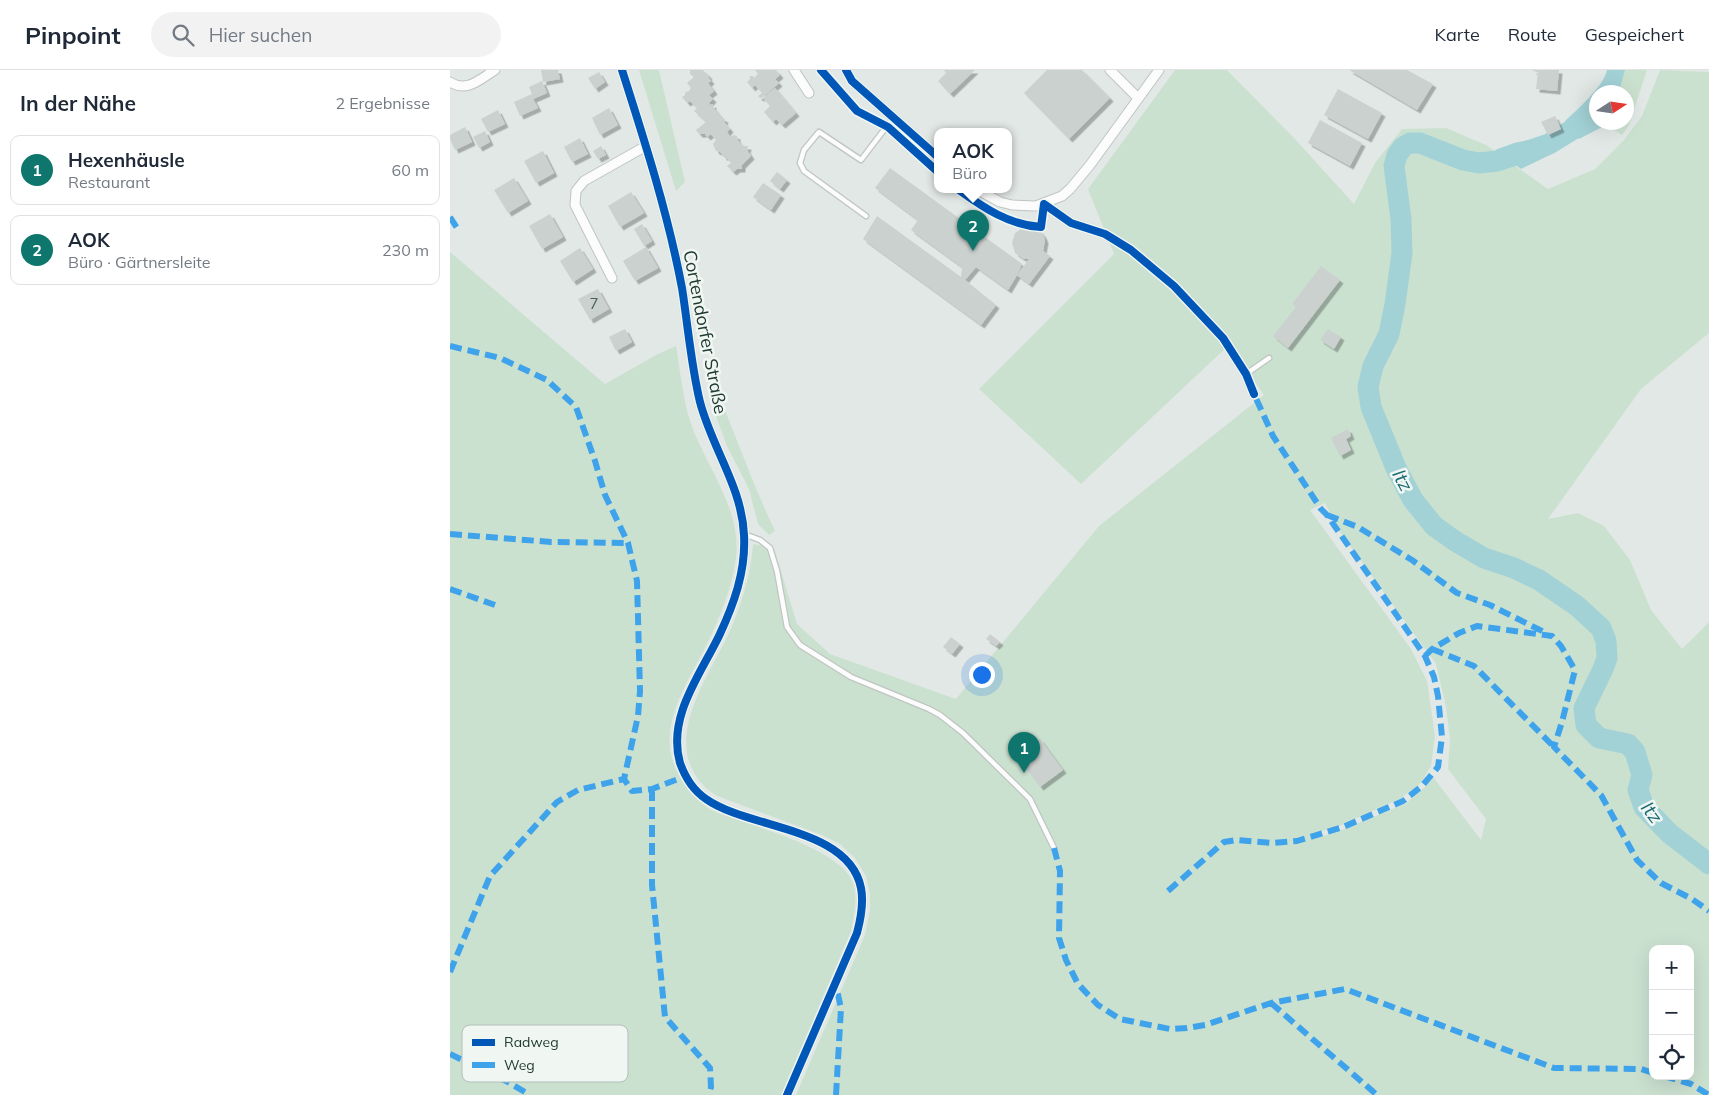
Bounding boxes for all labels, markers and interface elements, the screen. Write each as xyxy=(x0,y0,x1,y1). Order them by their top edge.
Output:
search box xyxy=(151,12,501,57)
text: Pinpoint xyxy=(25,20,121,50)
icon: search xyxy=(169,21,197,49)
text: Hier suchen xyxy=(209,23,312,47)
text: Karte xyxy=(1435,23,1480,46)
text: Route xyxy=(1508,23,1557,46)
text: Gespeichert xyxy=(1585,23,1684,46)
north arrow xyxy=(1589,85,1634,130)
text: In der Nähe xyxy=(20,90,136,116)
text: 2 Ergebnisse xyxy=(335,93,430,113)
popup xyxy=(934,128,1012,193)
text: AOK xyxy=(952,139,994,163)
text: Hexenhäusle xyxy=(68,148,185,172)
text: 1 xyxy=(32,160,42,180)
text: 60 m xyxy=(392,160,429,180)
text: Büro xyxy=(952,163,987,183)
text: Restaurant xyxy=(68,172,150,192)
pin: 2 xyxy=(957,210,989,251)
text: AOK xyxy=(68,228,110,252)
text: 2 xyxy=(32,240,42,260)
text: 230 m xyxy=(382,240,429,260)
street label: Cortendorfer Straße xyxy=(678,248,733,416)
text: Büro · Gärtnersleite xyxy=(68,252,210,272)
house number: 7 xyxy=(589,294,599,313)
water label: Itz xyxy=(1387,465,1419,495)
your location xyxy=(969,662,995,688)
pin: 1 xyxy=(1008,732,1040,773)
water label: Itz xyxy=(1636,796,1668,828)
map controls xyxy=(1649,945,1694,1080)
button: + xyxy=(1649,945,1694,990)
button: − xyxy=(1649,990,1694,1035)
legend xyxy=(462,1025,628,1082)
text: Radweg xyxy=(504,1033,559,1051)
button: locate xyxy=(1649,1035,1694,1080)
text: Weg xyxy=(504,1056,535,1074)

